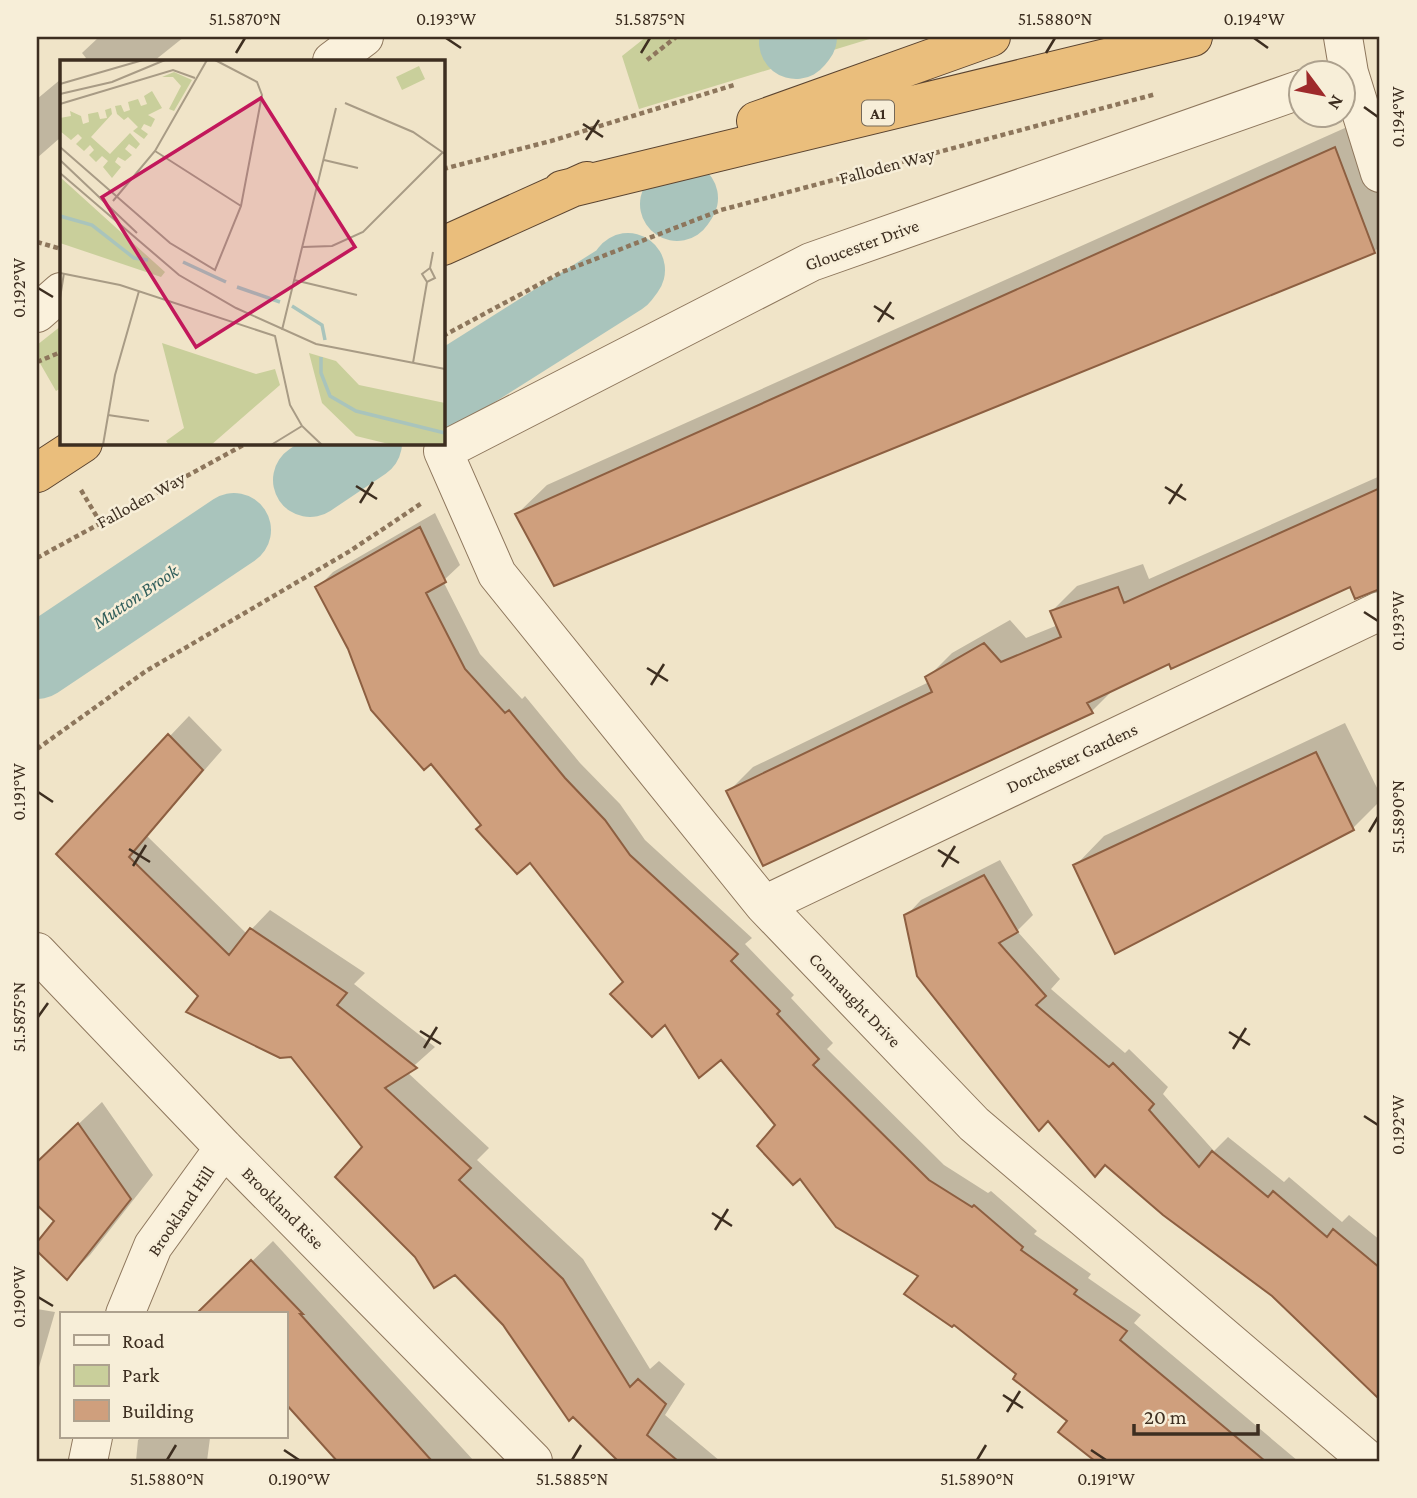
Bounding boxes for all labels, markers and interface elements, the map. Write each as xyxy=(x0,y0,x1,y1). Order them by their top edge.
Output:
text: 51.5870°N xyxy=(209,9,281,29)
text: 0.193°W xyxy=(416,9,477,29)
text: 51.5875°N xyxy=(615,9,685,29)
text: 51.5880°N xyxy=(1018,9,1093,29)
text: 0.194°W xyxy=(1224,9,1285,29)
inset map xyxy=(60,60,444,444)
north arrow xyxy=(1288,60,1358,130)
text: 0.194°W xyxy=(1388,86,1408,147)
text: N xyxy=(1324,92,1348,114)
road number: A1 xyxy=(862,100,894,125)
street label: Falloden Way xyxy=(837,143,938,188)
street label: Gloucester Drive xyxy=(802,215,922,275)
text: 0.192°W xyxy=(9,258,29,318)
street label: Falloden Way xyxy=(93,467,189,532)
water label: Mutton Brook xyxy=(88,560,183,633)
text: 0.193°W xyxy=(1388,590,1408,651)
street label: Dorchester Gardens xyxy=(1003,719,1141,797)
text: 0.191°W xyxy=(9,763,29,821)
text: 51.5890°N xyxy=(1388,780,1408,854)
street label: Connaught Drive xyxy=(805,949,905,1051)
text: 51.5875°N xyxy=(9,982,29,1052)
text: 0.192°W xyxy=(1388,1095,1408,1155)
street label: Brookland Hill xyxy=(144,1162,218,1260)
street label: Brookland Rise xyxy=(238,1163,328,1253)
text: 0.190°W xyxy=(9,1265,29,1328)
legend xyxy=(60,1312,287,1438)
text: Road xyxy=(122,1329,165,1353)
text: Park xyxy=(122,1363,159,1387)
scale bar xyxy=(1134,1393,1258,1437)
text: Building xyxy=(122,1399,194,1423)
text: 20 m xyxy=(1144,1405,1187,1429)
text: 51.5880°N xyxy=(130,1469,205,1489)
text: 0.190°W xyxy=(268,1469,331,1489)
text: 51.5885°N xyxy=(536,1469,608,1489)
text: 51.5890°N xyxy=(940,1469,1014,1489)
text: 0.191°W xyxy=(1077,1469,1135,1489)

